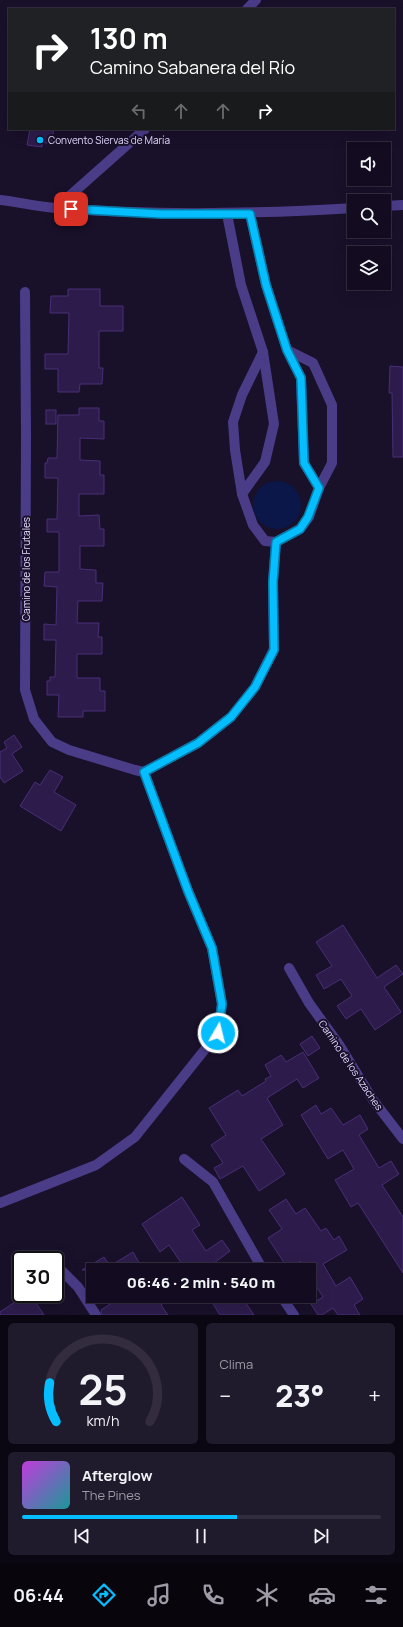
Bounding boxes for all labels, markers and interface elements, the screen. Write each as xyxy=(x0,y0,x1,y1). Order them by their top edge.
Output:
text: 130 m xyxy=(90,19,168,57)
icon: right xyxy=(24,24,76,76)
text: Camino Sabanera del Río xyxy=(90,55,295,79)
icon: left xyxy=(128,100,150,122)
icon: ahead xyxy=(170,100,192,122)
icon: ahead xyxy=(212,100,234,122)
icon: right xyxy=(254,100,276,122)
place label: Convento Siervas de María xyxy=(48,133,170,147)
marker: Convento Siervas de María xyxy=(35,135,45,145)
map controls xyxy=(347,142,391,290)
button: sound xyxy=(347,142,391,186)
pin xyxy=(54,192,88,226)
button: search xyxy=(347,194,391,238)
icon: arrive xyxy=(60,198,82,220)
button: layers xyxy=(347,246,391,290)
street label: Camino de los Frutales xyxy=(19,517,33,621)
position arrow xyxy=(197,1012,239,1054)
street label: Camino de los Azaches xyxy=(316,1017,386,1113)
speed limit sign: 30 xyxy=(12,1251,64,1303)
text: 06:46 · 2 min · 540 m xyxy=(127,1272,275,1293)
text: Clima xyxy=(220,1355,253,1373)
text: 25 xyxy=(78,1360,127,1416)
text: 23° xyxy=(275,1375,325,1416)
text: − xyxy=(220,1381,231,1411)
text: + xyxy=(368,1381,381,1411)
text: km/h xyxy=(86,1410,119,1429)
text: Afterglow xyxy=(82,1465,153,1486)
text: The Pines xyxy=(82,1486,141,1504)
icon: previous xyxy=(71,1525,93,1547)
icon: pause xyxy=(190,1525,212,1547)
icon: next xyxy=(310,1525,332,1547)
icon: directions xyxy=(90,1581,118,1609)
icon: music xyxy=(145,1581,173,1609)
icon: phone xyxy=(199,1581,227,1609)
icon: climate xyxy=(253,1581,281,1609)
icon: car xyxy=(308,1581,336,1609)
icon: filters xyxy=(362,1581,390,1609)
text: 06:44 xyxy=(13,1583,64,1607)

